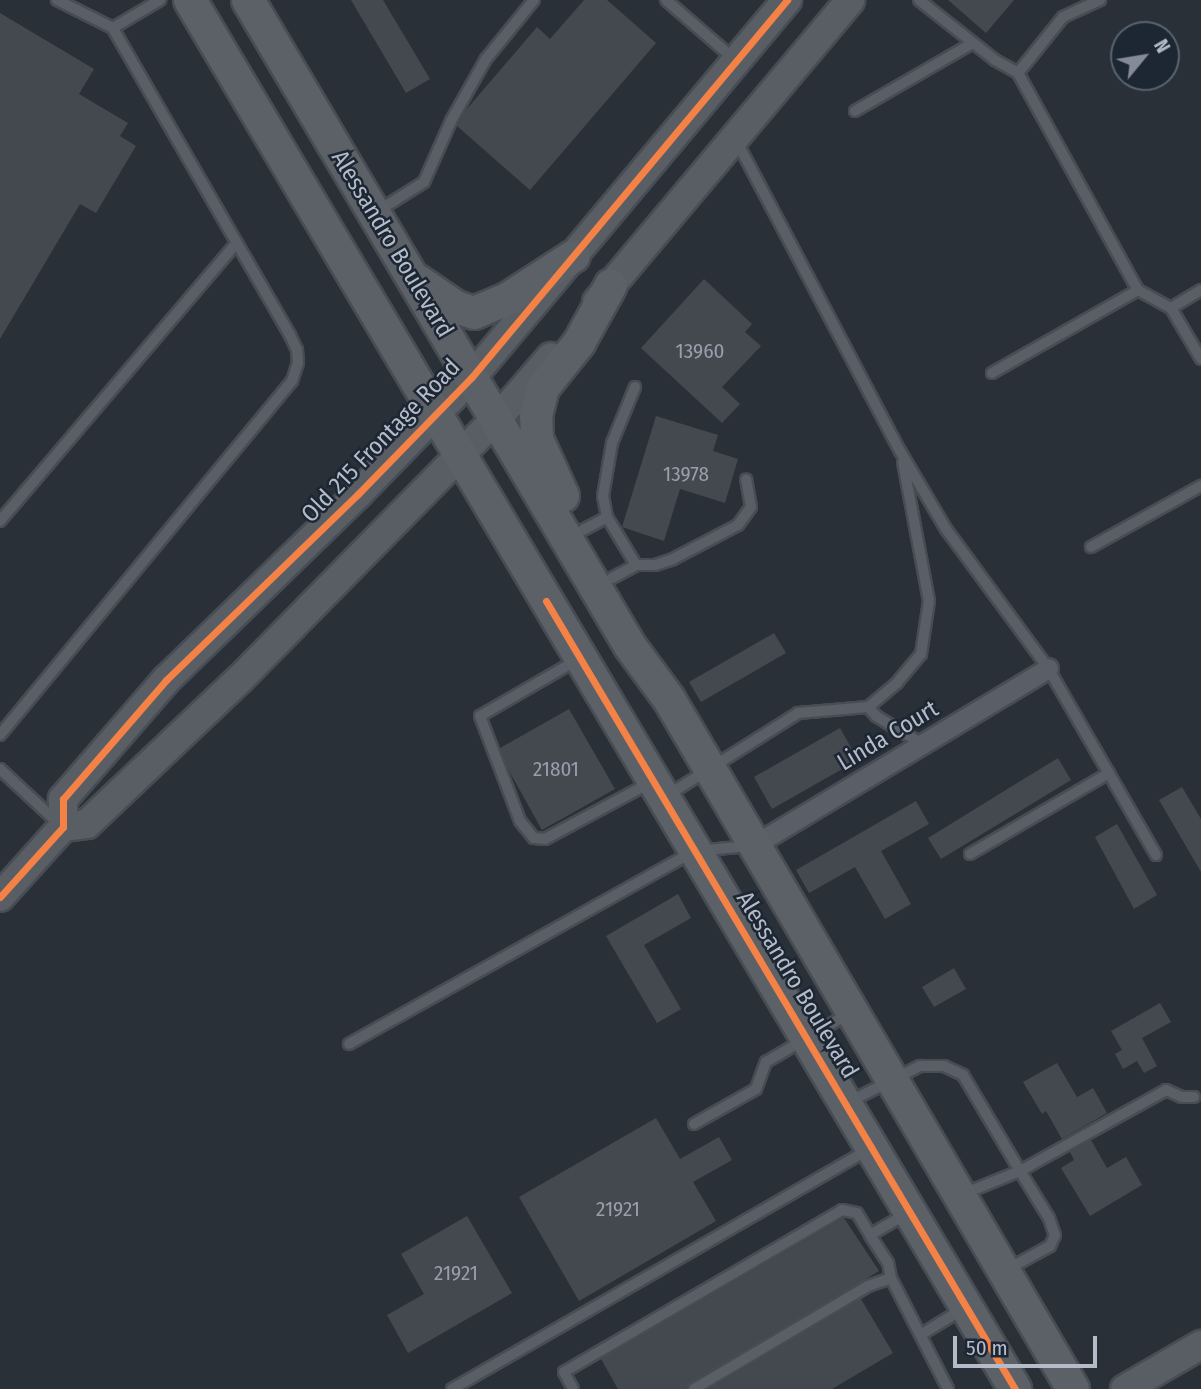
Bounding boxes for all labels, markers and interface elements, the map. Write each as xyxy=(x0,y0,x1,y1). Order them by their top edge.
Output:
north arrow xyxy=(1110,21,1180,91)
text: N xyxy=(1149,36,1175,57)
street label: Alessandro Boulevard xyxy=(325,145,459,343)
house number: 13960 xyxy=(676,338,724,364)
street label: Old 215 Frontage Road xyxy=(296,353,466,529)
house number: 13978 xyxy=(663,461,709,487)
street label: Linda Court xyxy=(832,695,944,777)
house number: 21801 xyxy=(533,756,579,782)
street label: Alessandro Boulevard xyxy=(730,886,864,1084)
house number: 21921 xyxy=(596,1196,640,1222)
house number: 21921 xyxy=(434,1260,478,1286)
scale bar xyxy=(956,1322,1100,1366)
text: 50 m xyxy=(966,1335,1008,1361)

